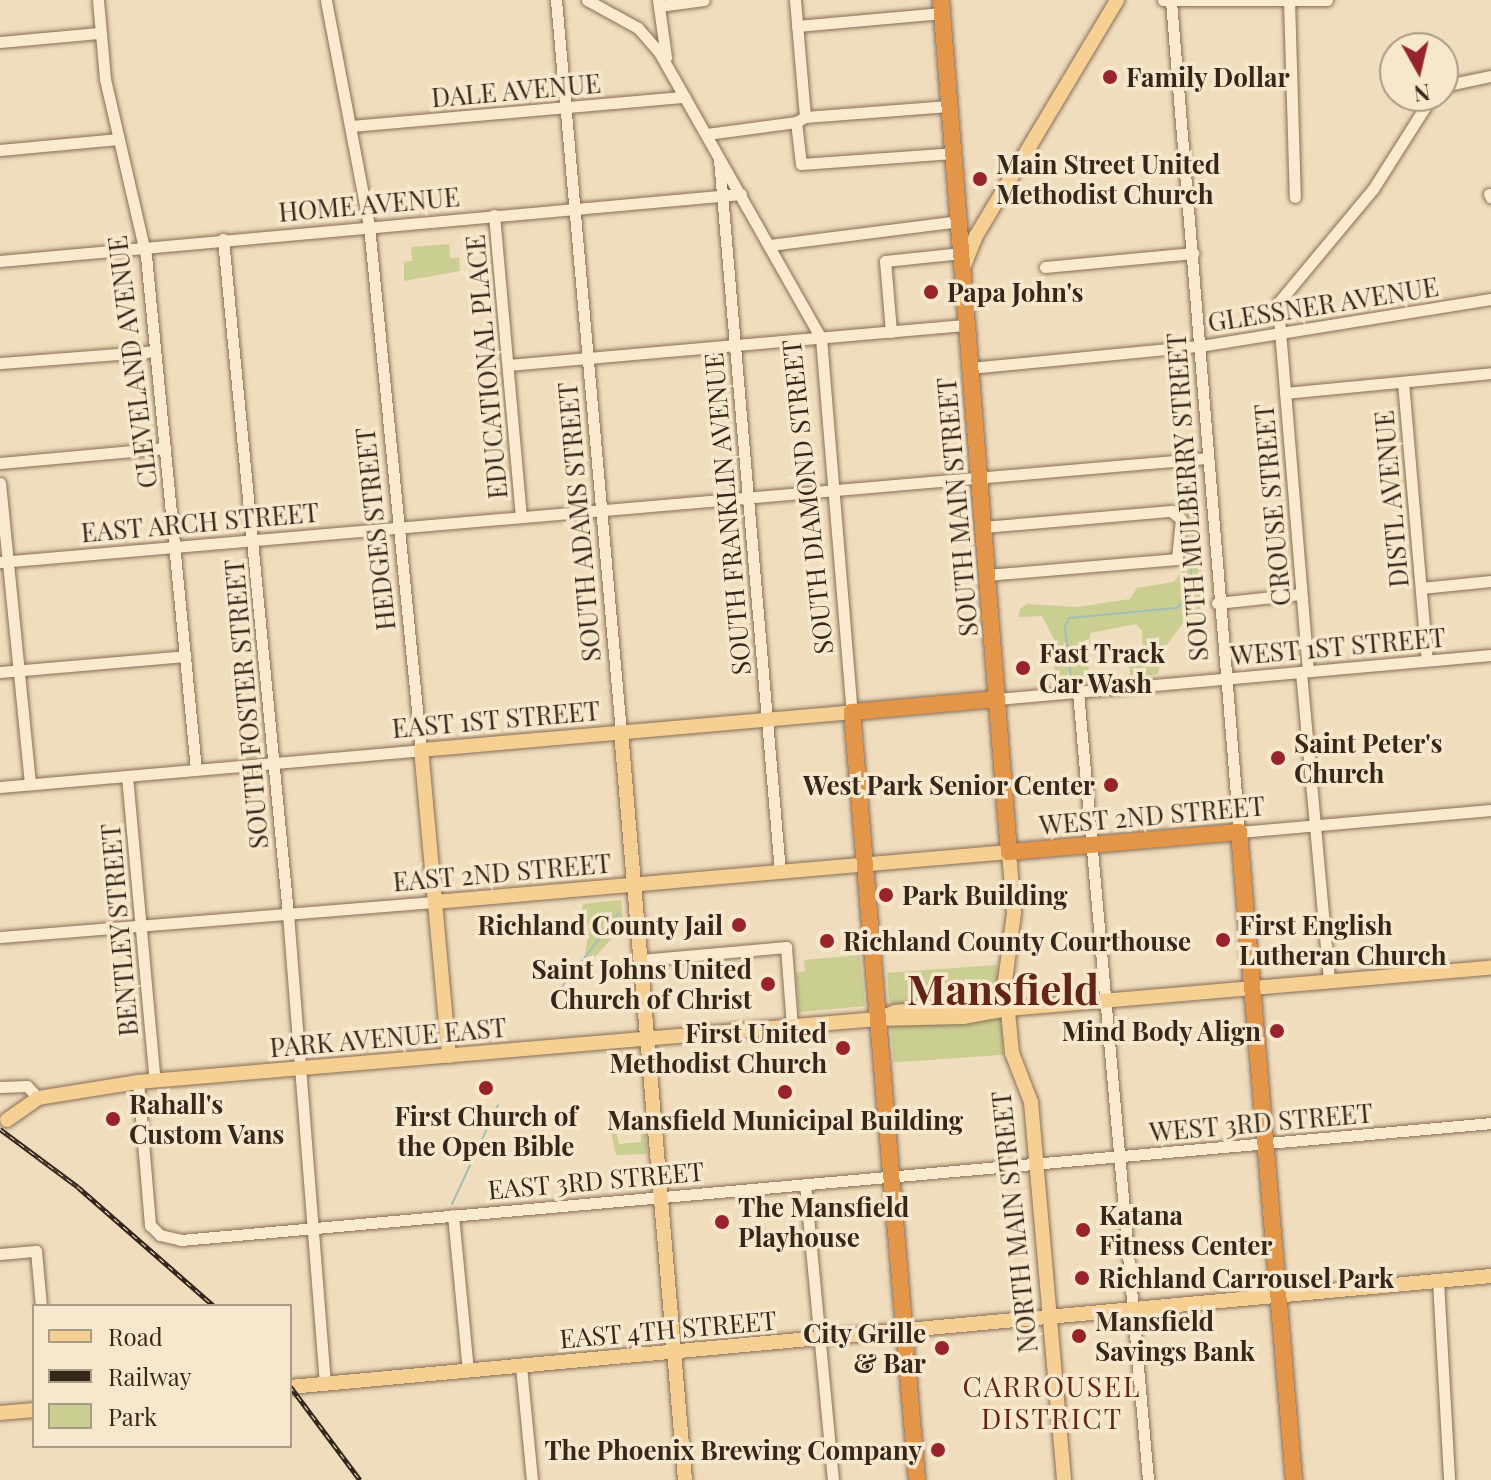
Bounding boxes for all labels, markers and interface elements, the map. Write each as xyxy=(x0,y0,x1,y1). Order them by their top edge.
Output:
north arrow xyxy=(1379,32,1459,112)
place label: Family Dollar xyxy=(1126,61,1290,93)
street label: DALE AVENUE xyxy=(430,67,602,113)
marker: Family Dollar xyxy=(1101,68,1119,86)
text: N xyxy=(1412,78,1432,110)
place label: Main Street United Methodist Church xyxy=(996,148,1220,210)
marker: Main Street United Methodist Church xyxy=(971,170,989,188)
street label: HOME AVENUE xyxy=(277,180,461,228)
street label: CLEVELAND AVENUE xyxy=(101,233,163,491)
street label: EDUCATIONAL PLACE xyxy=(459,234,513,500)
street label: GLESSNER AVENUE xyxy=(1205,270,1441,338)
place label: Papa John's xyxy=(947,276,1084,308)
marker: Papa John's xyxy=(922,283,940,301)
street label: SOUTH MULBERRY STREET xyxy=(1160,331,1214,663)
street label: SOUTH DIAMOND STREET xyxy=(775,338,839,656)
street label: SOUTH FRANKLIN AVENUE xyxy=(697,351,757,677)
street label: SOUTH MAIN STREET xyxy=(930,376,984,638)
street label: SOUTH ADAMS STREET xyxy=(551,381,607,663)
street label: CROUSE STREET xyxy=(1248,403,1296,607)
street label: DISTL AVENUE xyxy=(1368,409,1414,589)
street label: HEDGES STREET xyxy=(349,426,401,632)
street label: EAST ARCH STREET xyxy=(79,496,321,548)
street label: SOUTH FOSTER STREET xyxy=(218,558,274,850)
street label: WEST 1ST STREET xyxy=(1228,621,1448,671)
place label: Fast Track Car Wash xyxy=(1039,637,1166,698)
marker: Fast Track Car Wash xyxy=(1014,659,1032,677)
street label: EAST 1ST STREET xyxy=(390,694,602,744)
place label: Saint Peter's Church xyxy=(1294,727,1443,788)
marker: Saint Peter's Church xyxy=(1269,749,1287,767)
place label: West Park Senior Center xyxy=(802,769,1095,801)
marker: West Park Senior Center xyxy=(1102,776,1120,794)
street label: WEST 2ND STREET xyxy=(1038,790,1266,840)
street label: BENTLEY STREET xyxy=(94,822,144,1038)
street label: EAST 2ND STREET xyxy=(391,847,613,897)
place label: Park Building xyxy=(902,879,1068,911)
marker: Park Building xyxy=(877,886,895,904)
place label: Richland County Jail xyxy=(477,909,723,941)
place label: First English Lutheran Church xyxy=(1239,909,1447,970)
marker: Richland County Jail xyxy=(730,916,748,934)
place label: Richland County Courthouse xyxy=(843,925,1192,957)
marker: First English Lutheran Church xyxy=(1214,931,1232,949)
marker: Richland County Courthouse xyxy=(818,932,836,950)
place label: Saint Johns United Church of Christ xyxy=(531,953,752,1014)
district label: Mansfield xyxy=(907,963,1099,1013)
marker: Saint Johns United Church of Christ xyxy=(759,975,777,993)
street label: PARK AVENUE EAST xyxy=(268,1011,508,1063)
place label: Mind Body Align xyxy=(1060,1015,1261,1047)
place label: First United Methodist Church xyxy=(609,1017,827,1078)
marker: Mind Body Align xyxy=(1268,1022,1286,1040)
marker: First United Methodist Church xyxy=(834,1039,852,1057)
marker: First Church of the Open Bible xyxy=(477,1079,495,1097)
marker: Mansfield Municipal Building xyxy=(776,1083,794,1101)
place label: Rahall's Custom Vans xyxy=(129,1088,285,1150)
street label: NORTH MAIN STREET xyxy=(985,1089,1043,1355)
street label: WEST 3RD STREET xyxy=(1148,1097,1374,1147)
place label: First Church of the Open Bible xyxy=(394,1100,578,1162)
place label: Mansfield Municipal Building xyxy=(607,1104,963,1136)
marker: Rahall's Custom Vans xyxy=(104,1110,122,1128)
street label: EAST 3RD STREET xyxy=(486,1155,706,1205)
place label: The Mansfield Playhouse xyxy=(738,1191,909,1252)
place label: Katana Fitness Center xyxy=(1099,1199,1272,1260)
marker: The Mansfield Playhouse xyxy=(713,1213,731,1231)
marker: Katana Fitness Center xyxy=(1074,1221,1092,1239)
place label: Richland Carrousel Park xyxy=(1098,1262,1394,1294)
marker: Richland Carrousel Park xyxy=(1073,1269,1091,1287)
legend xyxy=(32,1304,292,1448)
street label: EAST 4TH STREET xyxy=(558,1304,778,1354)
place label: Mansfield Savings Bank xyxy=(1095,1305,1255,1366)
place label: City Grille & Bar xyxy=(802,1317,926,1378)
text: Road xyxy=(108,1320,163,1352)
marker: Mansfield Savings Bank xyxy=(1070,1327,1088,1345)
marker: City Grille & Bar xyxy=(933,1339,951,1357)
text: Railway xyxy=(108,1360,192,1392)
district label: CARROUSEL DISTRICT xyxy=(963,1369,1141,1435)
text: Park xyxy=(108,1400,157,1432)
place label: The Phoenix Brewing Company xyxy=(544,1434,922,1466)
marker: The Phoenix Brewing Company xyxy=(929,1441,947,1459)

